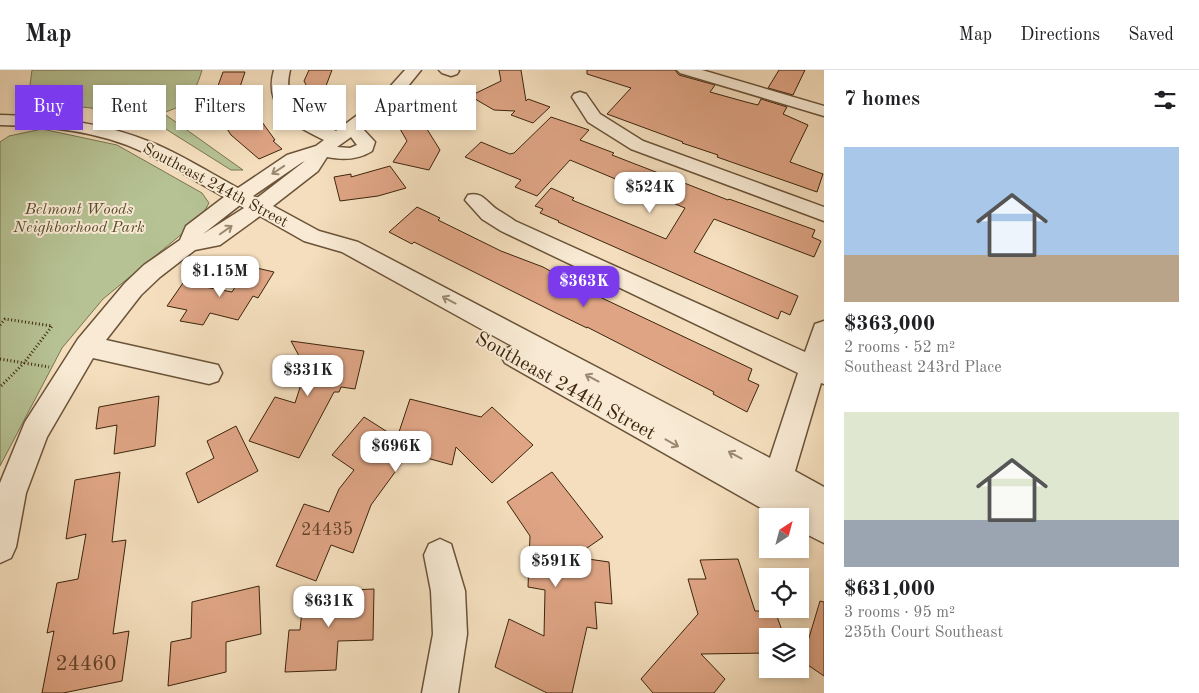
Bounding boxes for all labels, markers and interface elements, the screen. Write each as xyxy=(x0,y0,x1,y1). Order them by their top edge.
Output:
text: Map xyxy=(25,23,72,47)
text: Map xyxy=(959,26,992,44)
text: Directions xyxy=(1020,26,1100,44)
text: Saved xyxy=(1128,26,1174,44)
chip: Buy xyxy=(15,85,83,130)
chip: Rent xyxy=(93,85,166,130)
chip: Filters xyxy=(176,85,263,130)
chip: New xyxy=(273,85,346,130)
chip: Apartment xyxy=(356,85,476,130)
icon: filters xyxy=(1151,86,1179,114)
text: 7 homes xyxy=(844,89,920,110)
street label: Southeast 244th Street xyxy=(140,141,291,231)
one-way arrow xyxy=(271,165,285,175)
pin: $524K xyxy=(615,172,685,214)
text: $524K xyxy=(625,180,675,196)
icon: home xyxy=(967,180,1057,270)
park label: Belmont Woods Neighborhood Park xyxy=(12,202,145,236)
one-way arrow xyxy=(219,225,233,235)
pin: $1.15M xyxy=(179,256,261,298)
text: $1.15M xyxy=(192,264,248,280)
pin: $363K xyxy=(549,266,619,308)
text: $363K xyxy=(559,274,609,290)
one-way arrow xyxy=(442,295,457,304)
text: $363,000 xyxy=(844,314,935,335)
street label: Southeast 244th Street xyxy=(472,329,658,445)
text: 2 rooms · 52 m² xyxy=(844,340,955,356)
pin: $331K xyxy=(273,354,343,397)
text: Southeast 243rd Place xyxy=(844,360,1002,376)
text: $331K xyxy=(283,363,333,379)
one-way arrow xyxy=(585,372,599,382)
pin: $696K xyxy=(361,430,431,473)
one-way arrow xyxy=(664,438,679,448)
text: $696K xyxy=(371,439,421,455)
icon: home xyxy=(967,445,1057,535)
one-way arrow xyxy=(727,450,742,460)
north arrow xyxy=(759,508,809,558)
map controls xyxy=(759,508,809,678)
house number: 24435 xyxy=(301,521,353,539)
pin: $591K xyxy=(521,546,591,588)
text: $591K xyxy=(531,554,581,570)
button: locate xyxy=(759,568,809,618)
text: $631,000 xyxy=(844,579,935,600)
pin: $631K xyxy=(294,586,364,628)
text: $631K xyxy=(304,594,354,610)
text: 3 rooms · 95 m² xyxy=(844,605,955,621)
text: 235th Court Southeast xyxy=(844,625,1003,641)
button: layers xyxy=(759,628,809,678)
house number: 24460 xyxy=(56,654,116,675)

